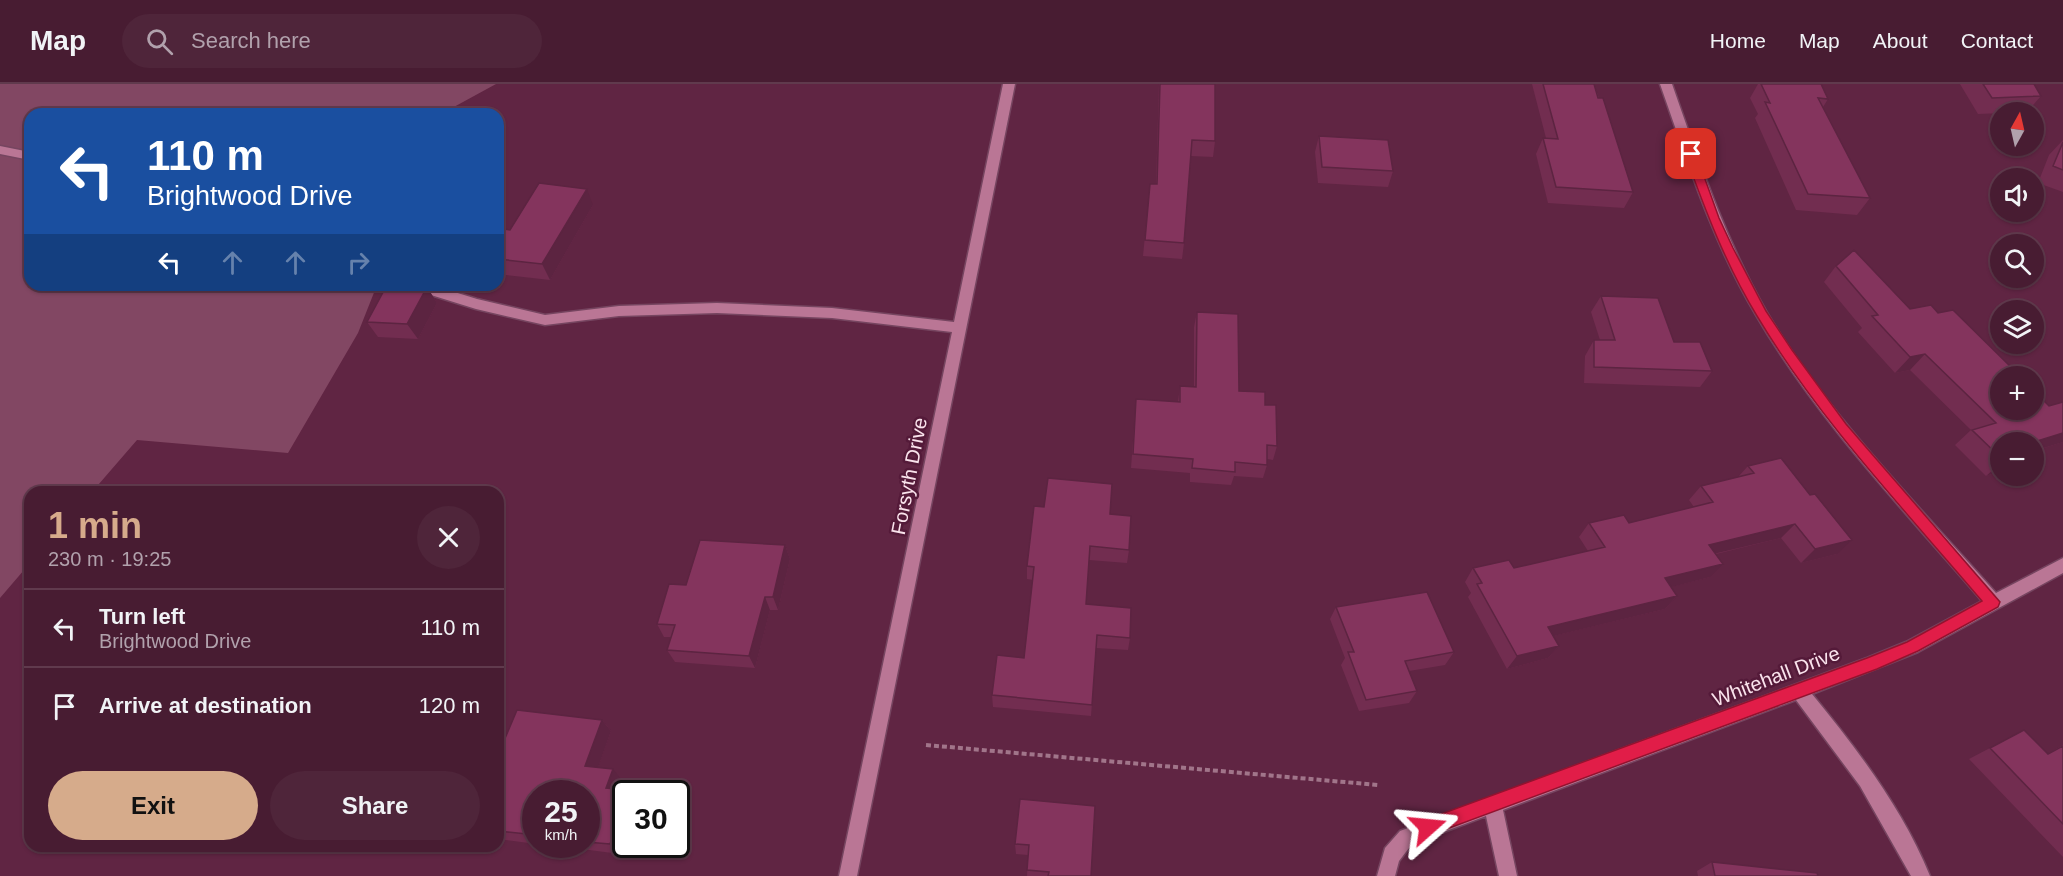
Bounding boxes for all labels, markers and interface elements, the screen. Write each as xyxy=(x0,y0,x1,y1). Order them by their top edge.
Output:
search box xyxy=(122,14,542,68)
text: Map xyxy=(30,25,86,56)
icon: search xyxy=(143,25,176,58)
text: Search here xyxy=(191,28,311,53)
text: Home xyxy=(1710,29,1766,52)
text: Map xyxy=(1799,29,1840,52)
text: About xyxy=(1873,29,1928,52)
text: Contact xyxy=(1961,29,2033,52)
north arrow xyxy=(1990,102,2044,156)
map controls xyxy=(1990,102,2044,486)
pin xyxy=(1665,128,1716,179)
icon: left xyxy=(48,132,126,210)
text: 110 m xyxy=(147,132,264,179)
icon: arrive xyxy=(1674,137,1707,170)
button: sound xyxy=(1990,168,2044,222)
text: Brightwood Drive xyxy=(147,181,353,211)
button: search xyxy=(1990,234,2044,288)
icon: left xyxy=(153,246,186,279)
icon: ahead xyxy=(216,246,249,279)
icon: ahead xyxy=(279,246,312,279)
icon: right xyxy=(342,246,375,279)
button: layers xyxy=(1990,300,2044,354)
button: + xyxy=(1990,366,2044,420)
street label: Forsyth Drive xyxy=(887,416,931,536)
button: − xyxy=(1990,432,2044,486)
text: 1 min xyxy=(48,505,142,546)
button: close xyxy=(417,506,480,569)
text: 230 m · 19:25 xyxy=(48,548,171,570)
text: Turn left xyxy=(99,604,185,629)
icon: left xyxy=(48,612,81,645)
text: 110 m xyxy=(420,615,480,640)
text: Brightwood Drive xyxy=(99,630,251,652)
street label: Whitehall Drive xyxy=(1709,642,1843,710)
icon: arrive xyxy=(48,690,81,723)
text: Arrive at destination xyxy=(99,693,312,718)
text: 120 m xyxy=(419,693,480,718)
button: Exit xyxy=(48,771,258,840)
button: Share xyxy=(270,771,480,840)
speed limit sign: 30 xyxy=(612,780,690,858)
text: 25 xyxy=(544,795,578,828)
position arrow xyxy=(1396,795,1460,859)
text: km/h xyxy=(545,826,577,843)

